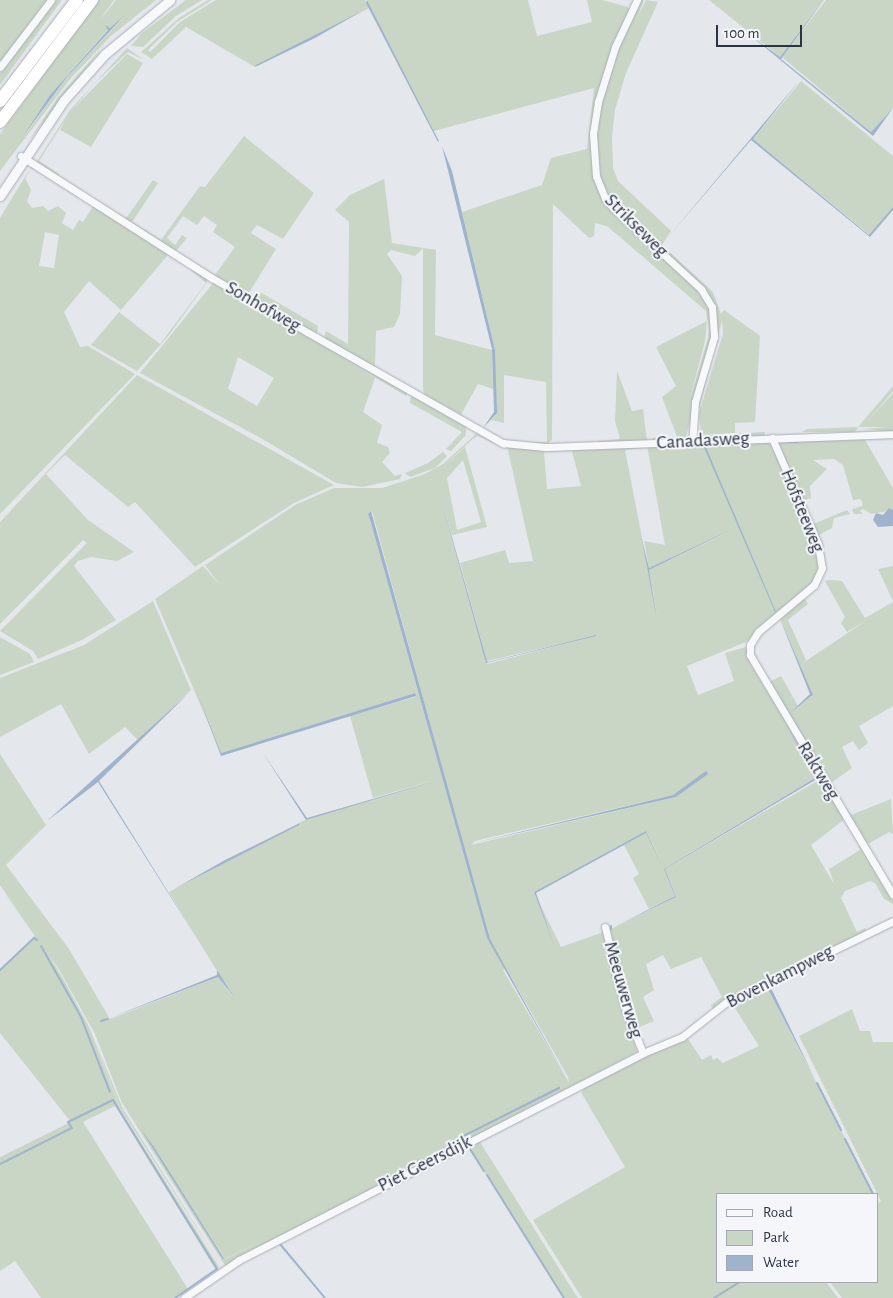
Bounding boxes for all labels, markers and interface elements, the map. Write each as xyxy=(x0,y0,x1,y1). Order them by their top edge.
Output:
scale bar xyxy=(718,15,804,47)
text: 100 m xyxy=(724,26,759,41)
street label: Strikseweg xyxy=(599,189,673,263)
street label: Sonhofweg xyxy=(221,276,305,338)
street label: Canadasweg xyxy=(656,427,750,455)
street label: Hofsteeweg xyxy=(775,466,829,556)
street label: Raktweg xyxy=(792,738,844,804)
street label: Meeuwerweg xyxy=(598,939,648,1041)
street label: Bovenkampweg xyxy=(723,940,837,1014)
street label: Piet Geersdijk xyxy=(374,1131,476,1197)
legend xyxy=(716,1193,878,1283)
text: Road xyxy=(763,1205,793,1220)
text: Park xyxy=(763,1230,789,1245)
text: Water xyxy=(763,1255,799,1270)

